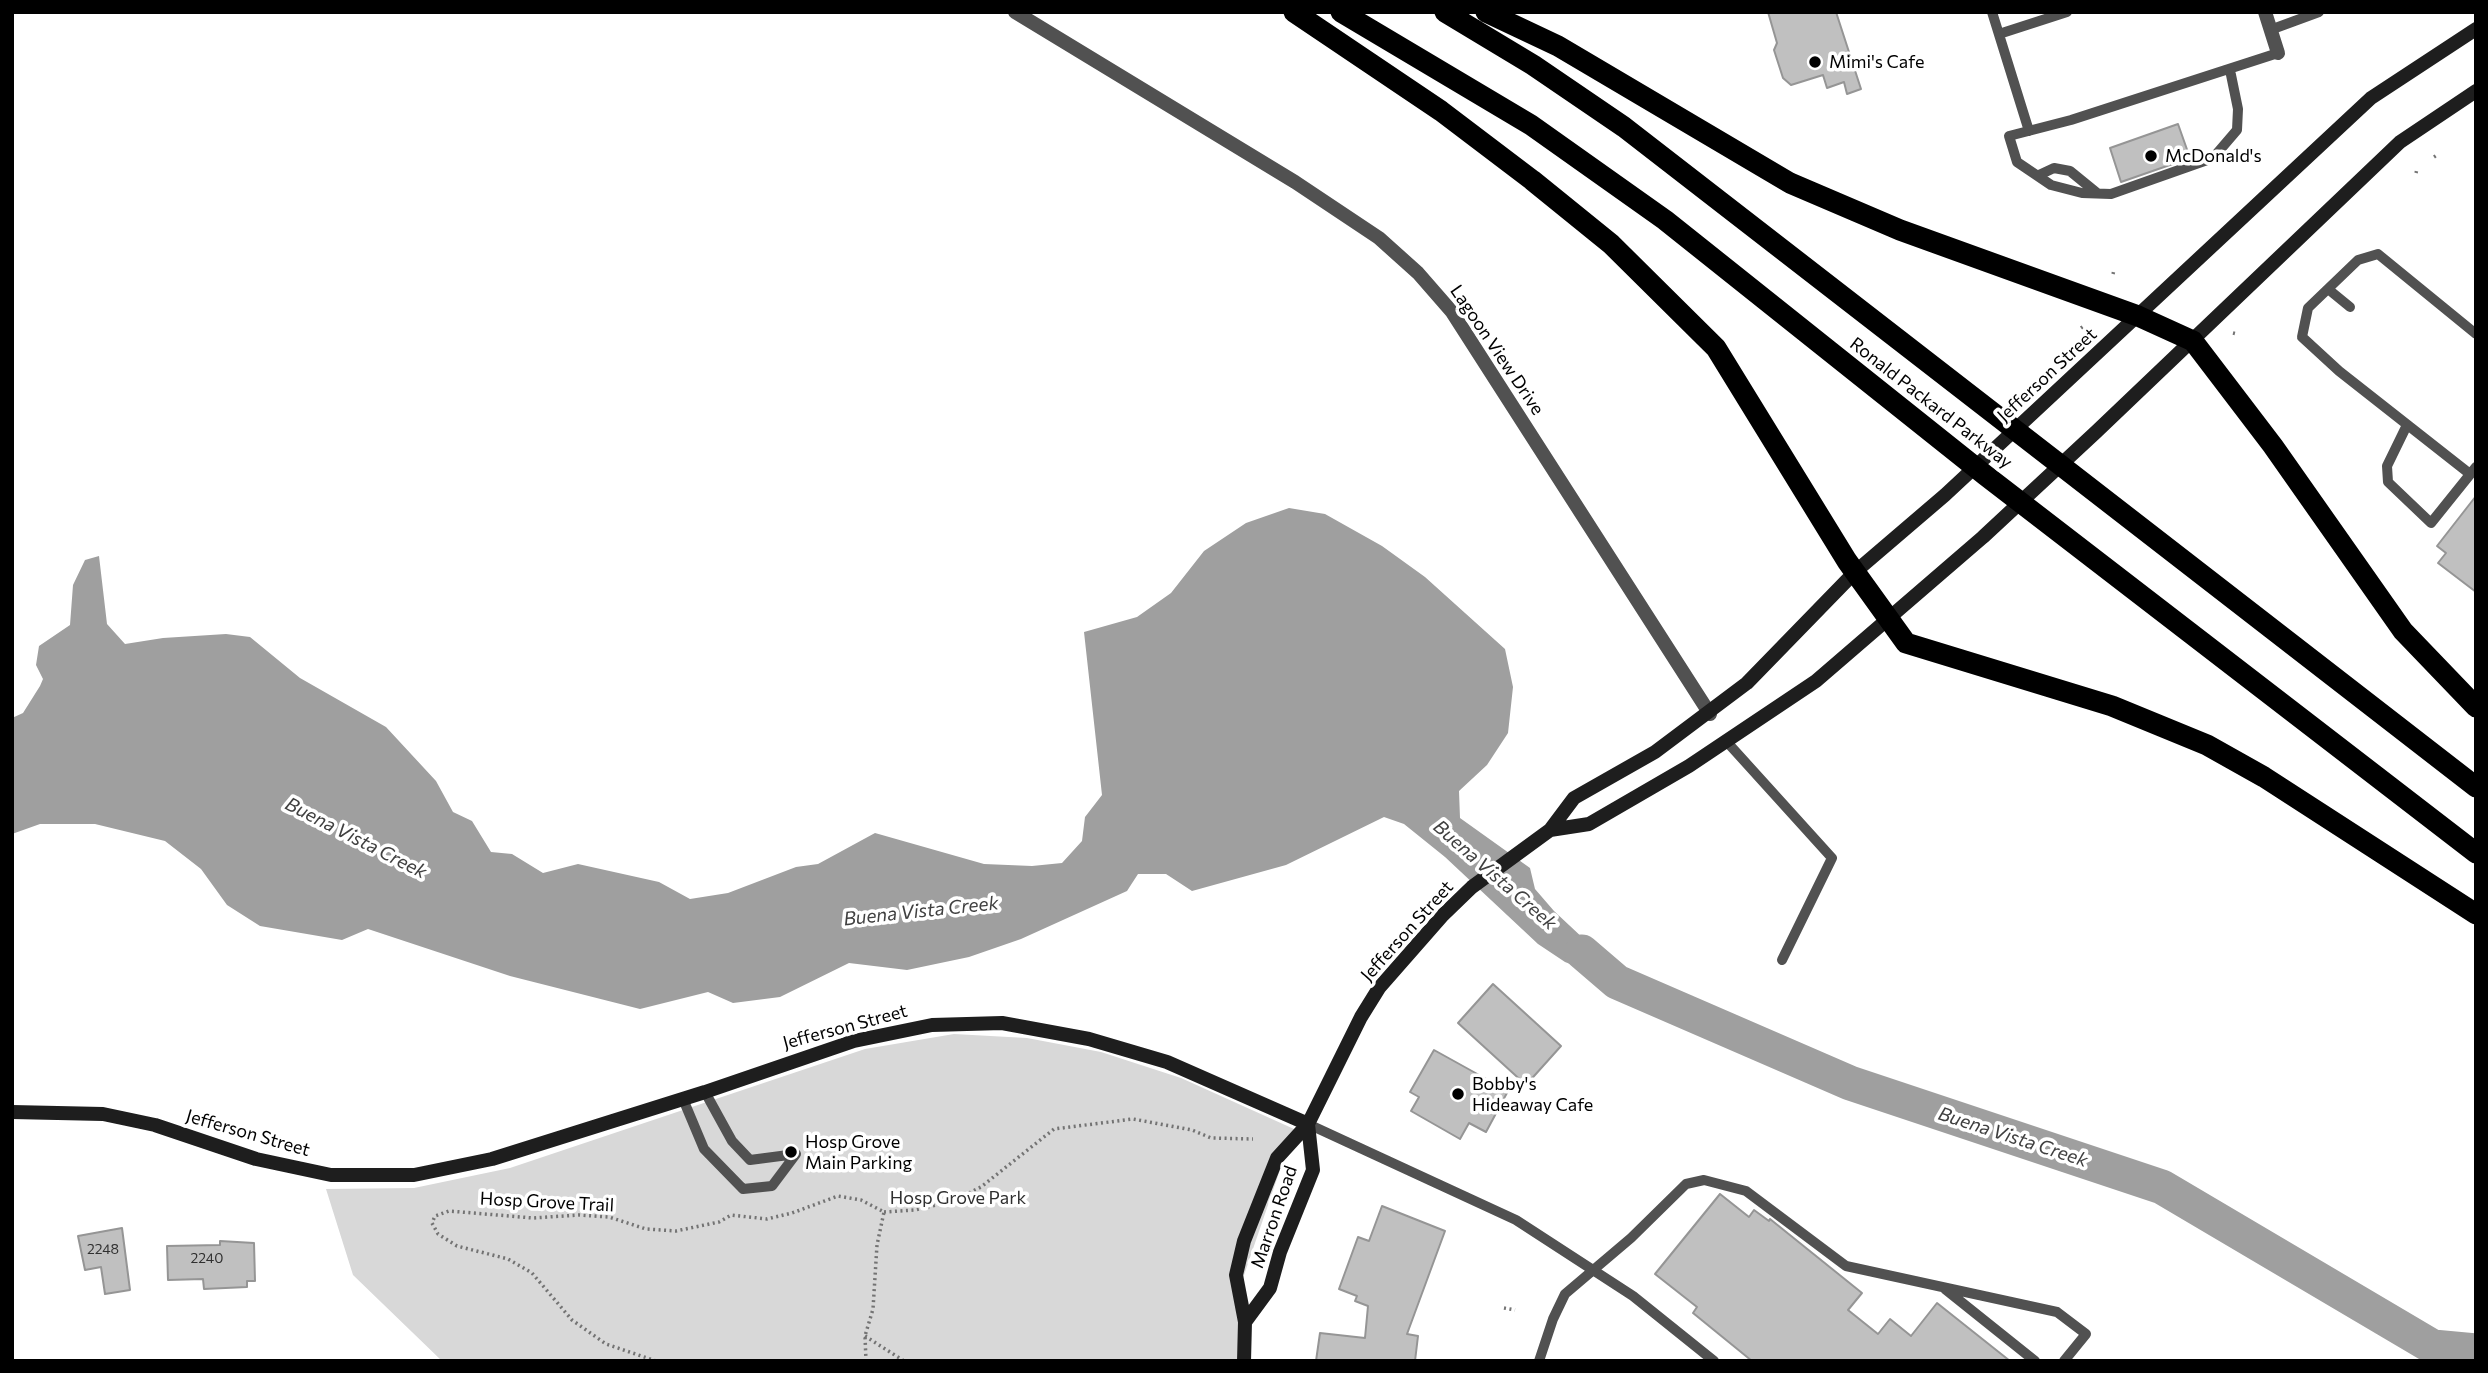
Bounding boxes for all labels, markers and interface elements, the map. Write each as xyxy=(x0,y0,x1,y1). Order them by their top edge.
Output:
place label: Mimi's Cafe xyxy=(1829,51,1924,73)
marker: Mimi's Cafe xyxy=(1807,54,1823,70)
place label: McDonald's xyxy=(2165,145,2262,167)
marker: McDonald's xyxy=(2143,148,2159,164)
street label: Lagoon View Drive xyxy=(1446,281,1548,419)
street label: Jefferson Street xyxy=(1993,323,2101,427)
street label: Ronald Packard Parkway xyxy=(1845,333,2017,473)
water label: Buena Vista Creek xyxy=(281,792,431,884)
water label: Buena Vista Creek xyxy=(1429,815,1561,935)
street label: Jefferson Street xyxy=(1356,876,1458,986)
water label: Buena Vista Creek xyxy=(842,892,1000,930)
street label: Jefferson Street xyxy=(780,1000,910,1054)
place label: Bobby's Hideaway Cafe xyxy=(1472,1073,1593,1116)
marker: Bobby's Hideaway Cafe xyxy=(1450,1086,1466,1102)
water label: Buena Vista Creek xyxy=(1935,1102,2091,1172)
street label: Jefferson Street xyxy=(184,1105,312,1161)
place label: Hosp Grove Main Parking xyxy=(805,1131,912,1174)
marker: Hosp Grove Main Parking xyxy=(783,1144,799,1160)
street label: Marron Road xyxy=(1246,1163,1302,1271)
park label: Hosp Grove Park xyxy=(890,1187,1026,1209)
street label: Hosp Grove Trail xyxy=(479,1188,615,1216)
house number: 2248 xyxy=(87,1241,119,1257)
house number: 2240 xyxy=(191,1250,223,1266)

